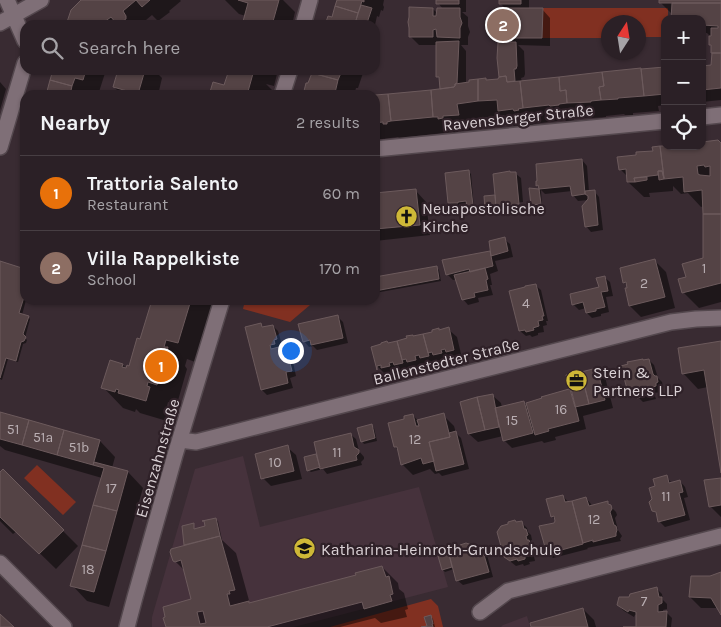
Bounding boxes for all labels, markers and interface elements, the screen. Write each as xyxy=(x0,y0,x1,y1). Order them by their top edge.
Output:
pin: 2 xyxy=(487,6,519,44)
north arrow xyxy=(601,15,646,60)
map controls xyxy=(661,15,706,150)
button: + xyxy=(661,15,706,60)
search box xyxy=(20,20,380,75)
icon: search xyxy=(38,34,66,62)
text: Search here xyxy=(78,37,180,59)
button: − xyxy=(661,60,706,105)
street label: Ravensberger Straße xyxy=(442,100,594,135)
button: locate xyxy=(661,105,706,150)
text: Nearby xyxy=(40,111,110,135)
text: 2 results xyxy=(296,113,360,132)
text: Trattoria Salento xyxy=(87,173,239,195)
text: 1 xyxy=(53,184,59,203)
text: 60 m xyxy=(323,184,360,203)
text: Restaurant xyxy=(87,195,168,214)
place label: Neuapostolische Kirche xyxy=(422,199,545,236)
church icon: Neuapostolische Kirche xyxy=(394,205,418,229)
text: Villa Rappelkiste xyxy=(87,248,240,270)
text: 2 xyxy=(51,259,61,278)
text: 170 m xyxy=(319,259,360,278)
house number: 1 xyxy=(702,260,706,277)
text: School xyxy=(87,270,137,289)
house number: 2 xyxy=(640,275,648,292)
house number: 4 xyxy=(522,295,530,312)
street label: Ballenstedter Straße xyxy=(371,334,521,389)
your location xyxy=(278,338,304,364)
pin: 1 xyxy=(145,347,177,385)
place label: Stein & Partners LLP xyxy=(593,363,682,400)
office icon: Stein & Partners LLP xyxy=(565,369,589,393)
street label: Eisenzahnstraße xyxy=(131,396,184,520)
house number: 16 xyxy=(555,401,567,418)
house number: 15 xyxy=(506,412,518,429)
house number: 51 xyxy=(7,421,19,438)
house number: 51a xyxy=(33,429,53,446)
house number: 12 xyxy=(409,431,421,448)
house number: 51b xyxy=(69,439,89,456)
house number: 11 xyxy=(332,444,342,461)
house number: 10 xyxy=(269,454,281,471)
house number: 17 xyxy=(105,480,117,497)
house number: 11 xyxy=(661,488,671,505)
house number: 12 xyxy=(588,511,600,528)
school or university icon: Katharina-Heinroth-Grundschule xyxy=(293,537,317,561)
place label: Katharina-Heinroth-Grundschule xyxy=(321,540,561,559)
house number: 18 xyxy=(81,561,95,578)
house number: 7 xyxy=(641,593,648,610)

